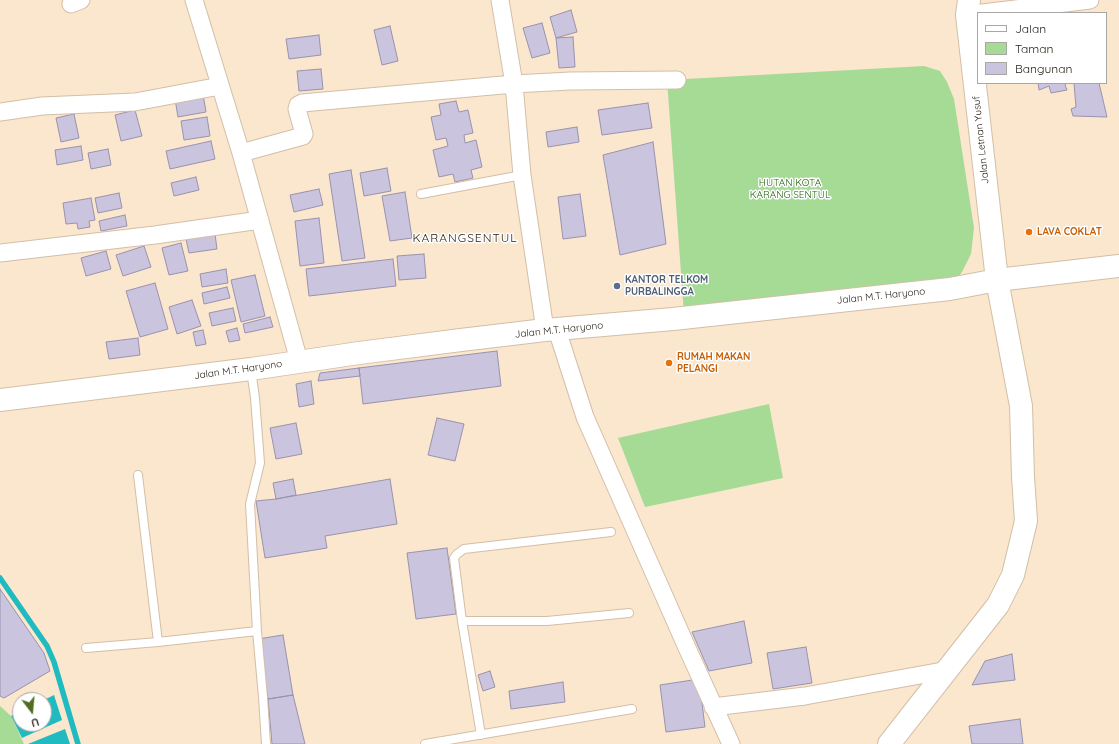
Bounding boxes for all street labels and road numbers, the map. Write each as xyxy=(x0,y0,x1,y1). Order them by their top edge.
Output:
street label: Jalan Letnan Yusuf xyxy=(970,95,992,185)
street label: Jalan M.T. Haryono xyxy=(836,285,926,307)
street label: Jalan M.T. Haryono xyxy=(514,319,604,341)
street label: Jalan M.T. Haryono xyxy=(193,358,283,382)

